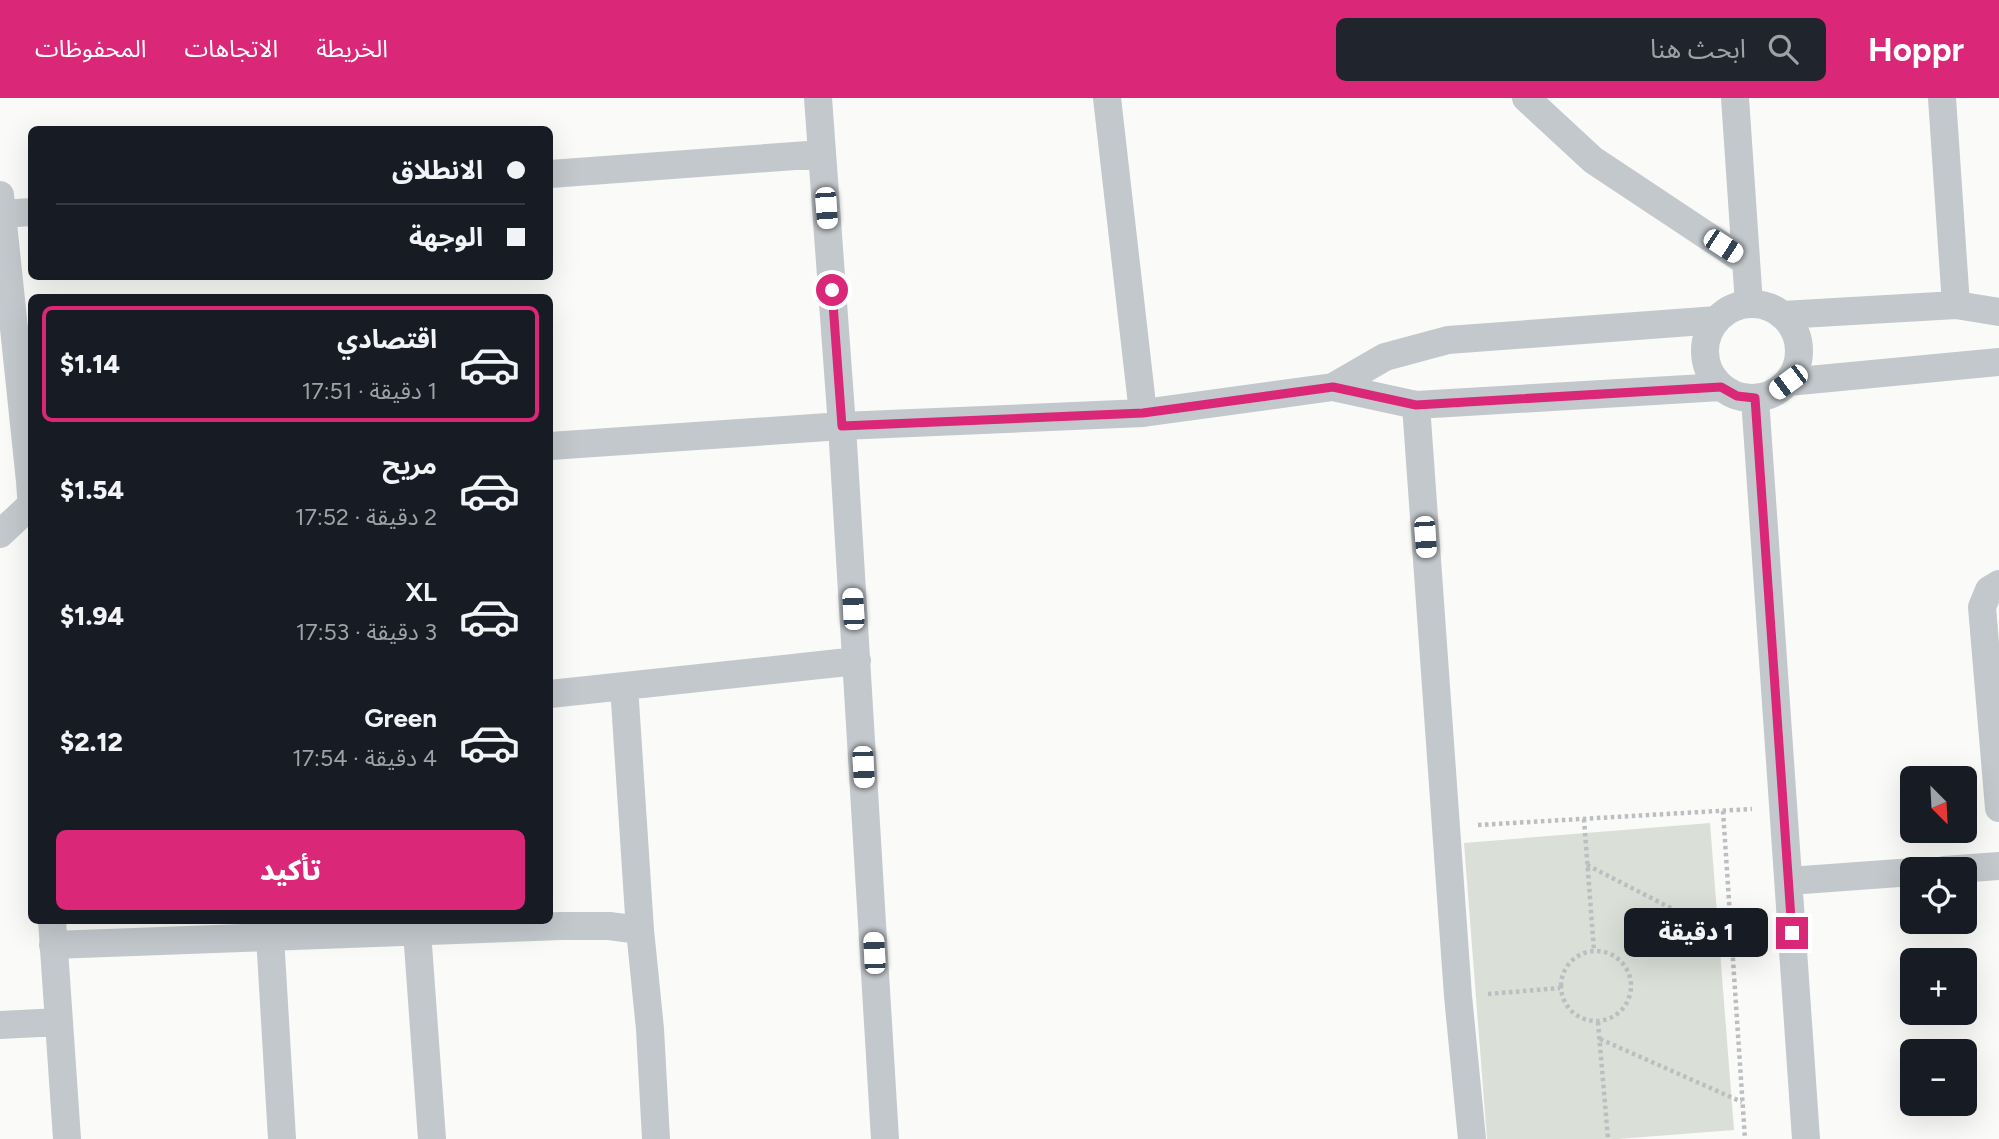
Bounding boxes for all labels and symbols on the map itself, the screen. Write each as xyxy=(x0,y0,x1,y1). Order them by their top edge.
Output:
car xyxy=(815,186,838,230)
car xyxy=(1700,226,1747,266)
route start xyxy=(816,274,848,306)
car xyxy=(1765,361,1812,403)
car xyxy=(1414,515,1437,559)
car xyxy=(842,587,865,631)
car xyxy=(852,745,875,789)
north arrow xyxy=(1900,766,1978,844)
callout: 1 دقيقة xyxy=(1624,908,1768,958)
route end xyxy=(1776,917,1808,949)
car xyxy=(863,931,886,975)

